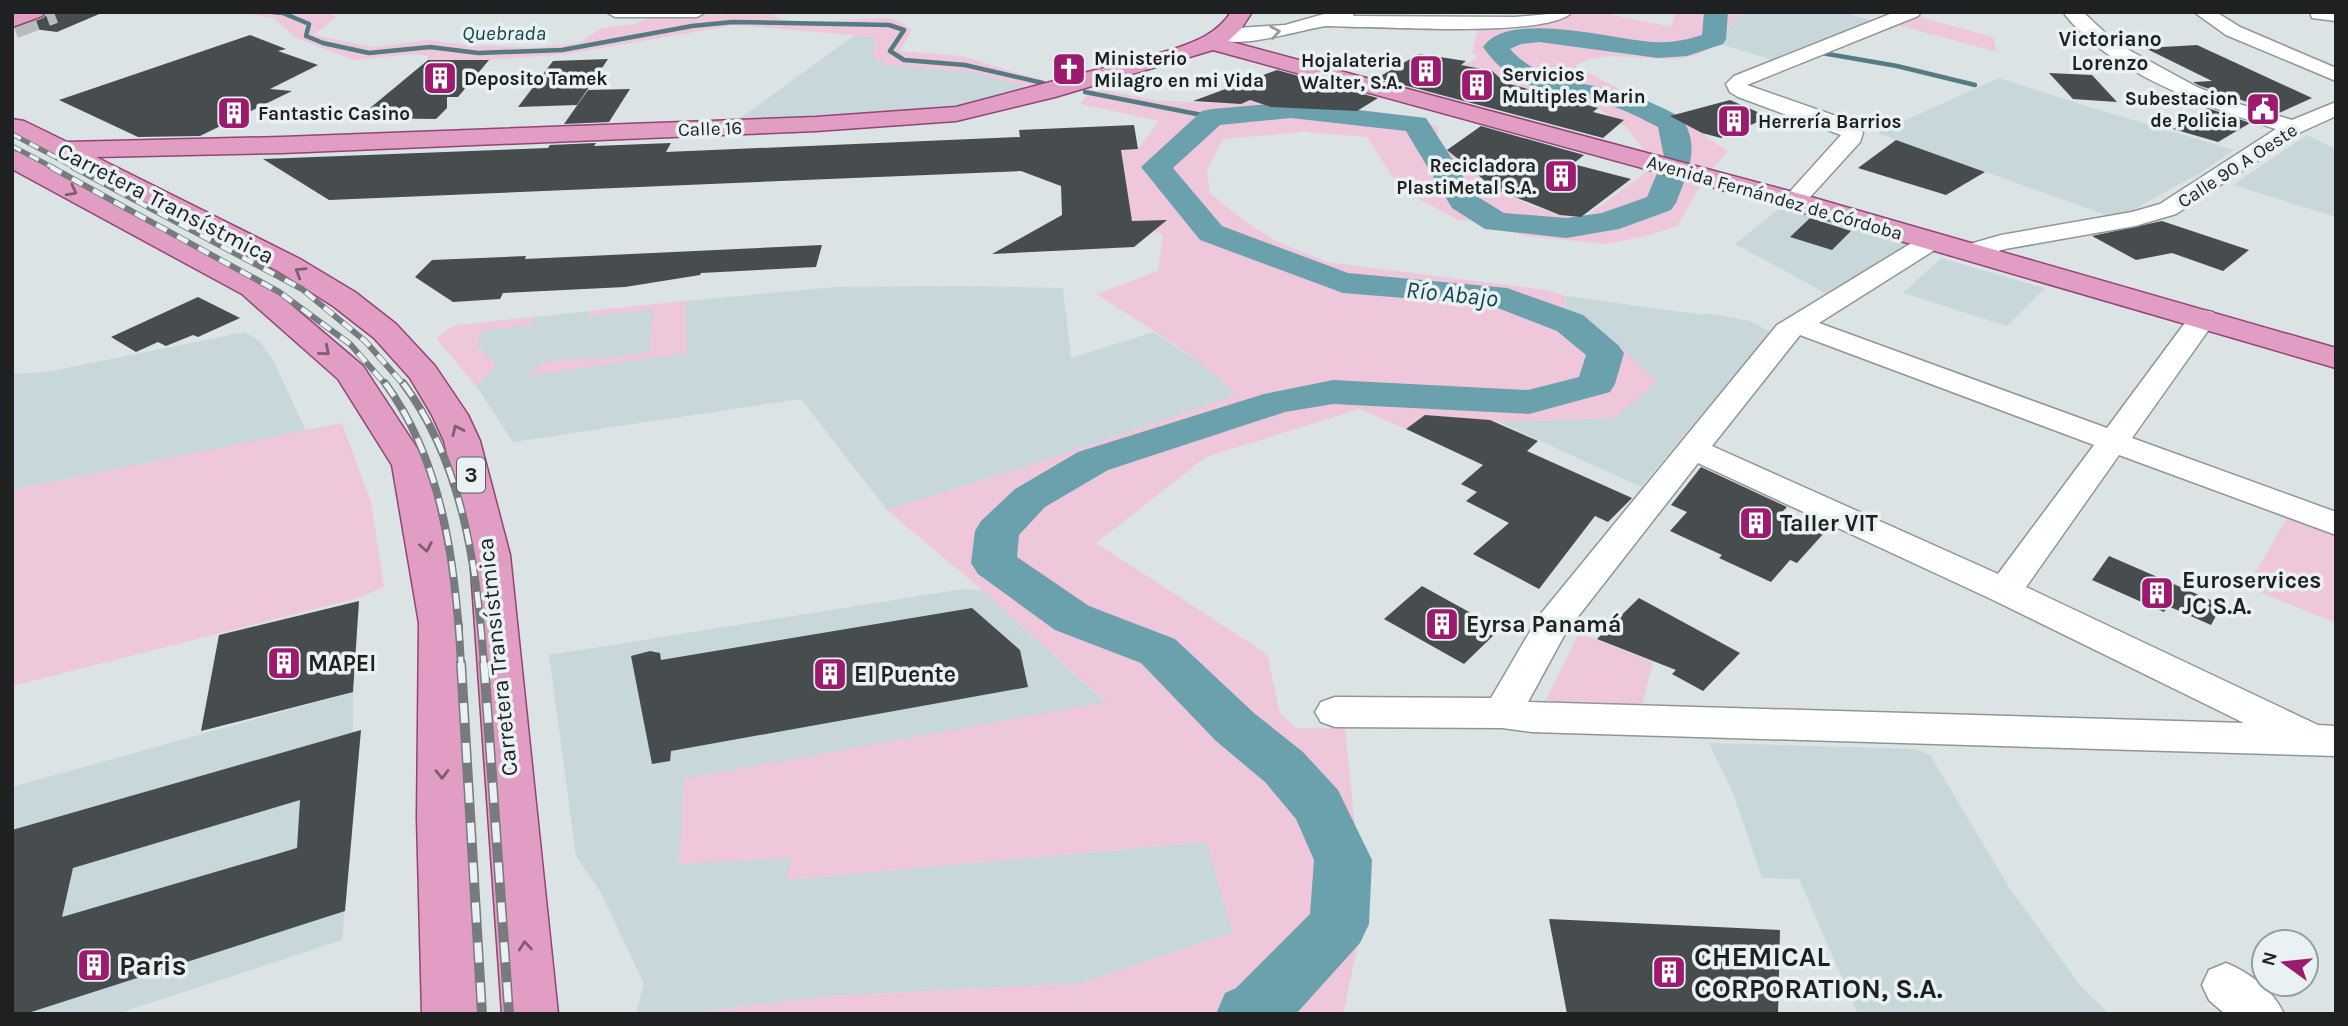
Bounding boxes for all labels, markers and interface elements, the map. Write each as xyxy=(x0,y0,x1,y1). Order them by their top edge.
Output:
water label: Quebrada xyxy=(462,21,546,45)
one-way arrow xyxy=(1269,25,1281,40)
district label: Victoriano Lorenzo xyxy=(2058,27,2162,75)
place label: Ministerio Milagro en mi Vida xyxy=(1094,48,1264,92)
church icon: Ministerio Milagro en mi Vida xyxy=(1050,50,1088,88)
place label: Hojalateria Walter, S.A. xyxy=(1301,50,1402,94)
building icon: Hojalateria Walter, S.A. xyxy=(1407,52,1445,90)
building icon: Deposito Tamek xyxy=(421,59,459,97)
place label: Servicios Multiples Marin xyxy=(1502,64,1646,108)
building icon: Servicios Multiples Marin xyxy=(1458,66,1496,104)
place label: Deposito Tamek xyxy=(464,68,608,90)
place label: Subestacion de Policia xyxy=(2125,88,2238,132)
public building icon: Subestacion de Policia xyxy=(2244,90,2282,128)
building icon: Fantastic Casino xyxy=(215,94,253,132)
building icon: Herrería Barrios xyxy=(1715,102,1753,140)
place label: Fantastic Casino xyxy=(258,103,410,125)
place label: Herrería Barrios xyxy=(1758,111,1901,133)
street label: Calle 16 xyxy=(678,117,742,141)
street label: Calle 90 A Oeste xyxy=(2174,119,2301,213)
street label: Carretera Transístmica xyxy=(53,137,279,270)
street label: Avenida Fernández de Córdoba xyxy=(1644,151,1905,245)
place label: Recicladora PlastiMetal S.A. xyxy=(1396,155,1536,199)
building icon: Recicladora PlastiMetal S.A. xyxy=(1542,157,1580,195)
one-way arrow xyxy=(65,183,77,196)
one-way arrow xyxy=(294,267,307,280)
water label: Río Abajo xyxy=(1405,275,1500,313)
one-way arrow xyxy=(317,343,330,355)
one-way arrow xyxy=(451,425,465,437)
road number: 3 xyxy=(457,458,485,492)
building icon: Taller VIT xyxy=(1737,504,1775,542)
place label: Taller VIT xyxy=(1780,510,1878,537)
street label: Carretera Transístmica xyxy=(472,537,523,777)
one-way arrow xyxy=(418,541,433,553)
place label: Euroservices JC S.A. xyxy=(2182,567,2321,620)
building icon: Euroservices JC S.A. xyxy=(2138,574,2176,612)
building icon: Eyrsa Panamá xyxy=(1423,605,1461,643)
place label: Eyrsa Panamá xyxy=(1466,611,1621,638)
building icon: MAPEI xyxy=(265,644,303,682)
place label: MAPEI xyxy=(308,650,376,677)
building icon: El Puente xyxy=(811,655,849,693)
place label: El Puente xyxy=(854,661,956,688)
one-way arrow xyxy=(434,769,450,779)
north arrow xyxy=(2250,928,2320,998)
one-way arrow xyxy=(517,940,532,952)
place label: CHEMICAL CORPORATION, S.A. xyxy=(1694,940,1943,1005)
building icon: Paris xyxy=(75,946,113,984)
place label: Paris xyxy=(119,949,187,982)
text: N xyxy=(2257,949,2282,968)
building icon: CHEMICAL CORPORATION, S.A. xyxy=(1650,953,1688,991)

